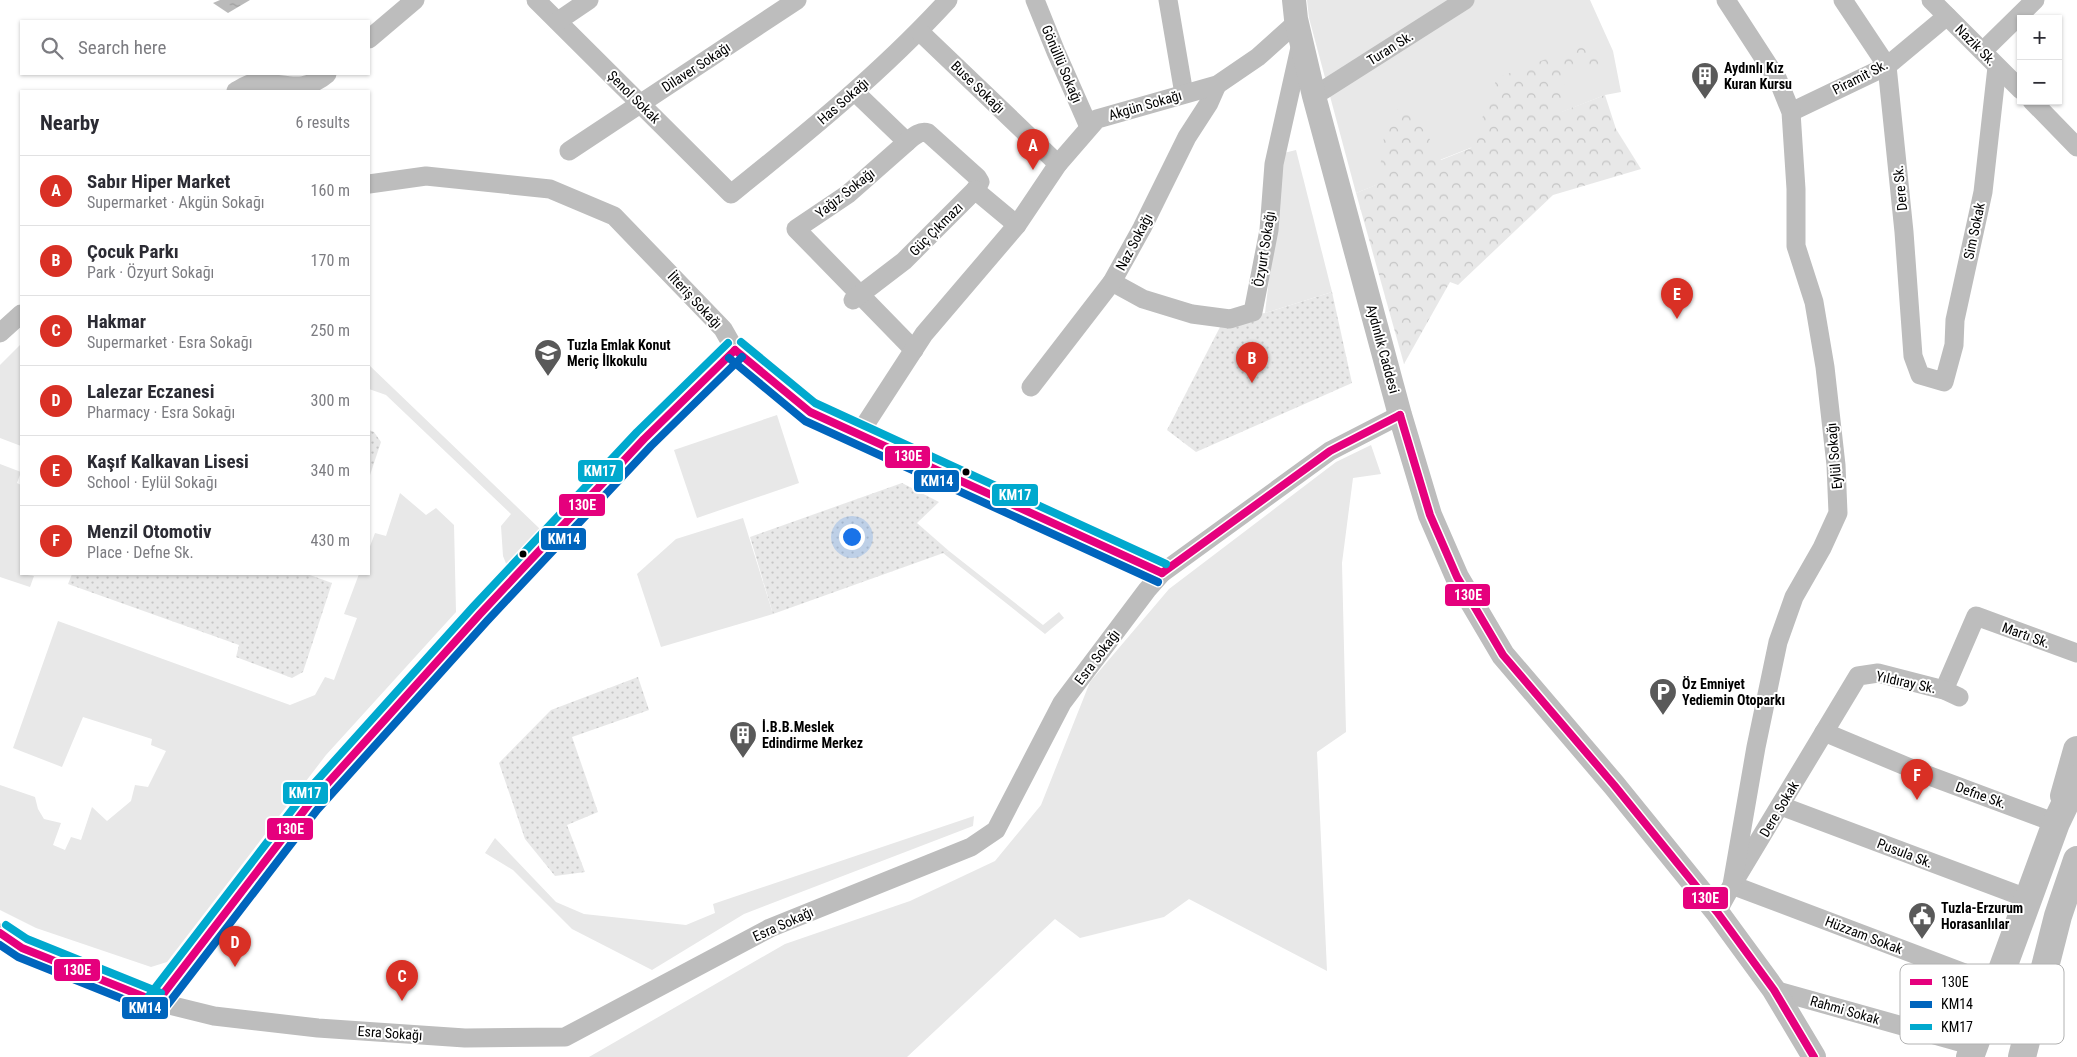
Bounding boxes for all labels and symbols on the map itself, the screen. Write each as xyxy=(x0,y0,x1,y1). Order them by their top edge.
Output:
street label: Nazik Sk. xyxy=(1952,21,2000,69)
street label: Gönüllü Sokağı xyxy=(1038,23,1086,105)
street label: Turan Sk. xyxy=(1364,28,1416,68)
street label: Dilaver Sokağı xyxy=(659,39,733,95)
street label: Piramit Sk. xyxy=(1830,56,1890,98)
street label: Buse Sokağı xyxy=(948,58,1008,116)
place label: Aydınlı Kız Kuran Kursu xyxy=(1724,60,1792,92)
building icon: Aydınlı Kız Kuran Kursu xyxy=(1690,61,1720,100)
street label: Şenol Sokak xyxy=(604,67,664,127)
street label: Has Sokağı xyxy=(814,74,872,128)
street label: Akgün Sokağı xyxy=(1107,87,1183,123)
pin: A xyxy=(1017,129,1049,170)
street label: Dere Sk. xyxy=(1890,164,1910,212)
street label: Yağız Sokağı xyxy=(812,165,878,221)
street label: Güç Çıkmazı xyxy=(906,199,966,259)
street label: Sim Sokak xyxy=(1960,200,1988,261)
street label: Özyurt Sokağı xyxy=(1250,210,1278,288)
street label: Naz Sokağı xyxy=(1112,211,1156,273)
street label: İlteriş Sokağı xyxy=(665,268,725,332)
pin: E xyxy=(1661,278,1693,319)
street label: Aydınlık Caddesi xyxy=(1363,303,1403,395)
place label: Tuzla Emlak Konut Meriç İlkokulu xyxy=(567,337,671,369)
school or university icon: Tuzla Emlak Konut Meriç İlkokulu xyxy=(533,338,563,377)
pin: B xyxy=(1236,342,1268,383)
street label: Eylül Sokağı xyxy=(1823,422,1845,490)
line badge: 130E xyxy=(884,445,931,469)
text: 130E xyxy=(894,448,922,464)
line badge: KM17 xyxy=(577,459,624,483)
text: KM17 xyxy=(584,463,616,479)
unlabelled marker xyxy=(961,467,971,477)
line badge: KM14 xyxy=(913,469,960,493)
text: KM14 xyxy=(921,473,953,489)
line badge: KM17 xyxy=(991,483,1039,507)
text: KM17 xyxy=(999,487,1031,503)
line badge: 130E xyxy=(558,493,606,517)
text: 130E xyxy=(568,497,596,513)
your location xyxy=(839,524,865,550)
line badge: KM14 xyxy=(540,527,587,551)
text: KM14 xyxy=(548,531,580,547)
unlabelled marker xyxy=(518,549,528,559)
line badge: 130E xyxy=(1444,583,1491,607)
text: 130E xyxy=(1454,587,1482,603)
street label: Martı Sk. xyxy=(2000,619,2052,651)
street label: Esra Sokağı xyxy=(1071,626,1123,688)
street label: Yıldıray Sk. xyxy=(1875,668,1937,696)
place label: Öz Emniyet Yediemin Otoparkı xyxy=(1682,676,1785,708)
parking icon: Öz Emniyet Yediemin Otoparkı xyxy=(1648,677,1678,716)
place label: İ.B.B.Meslek Edindirme Merkez xyxy=(762,719,863,751)
building icon: İ.B.B.Meslek Edindirme Merkez xyxy=(728,720,758,759)
pin: F xyxy=(1901,759,1933,800)
street label: Dere Sokak xyxy=(1756,778,1802,840)
street label: Defne Sk. xyxy=(1953,778,2009,812)
line badge: KM17 xyxy=(282,781,329,805)
text: KM17 xyxy=(289,785,321,801)
line badge: 130E xyxy=(266,817,314,841)
text: 130E xyxy=(276,821,304,837)
street label: Pusula Sk. xyxy=(1875,835,1935,871)
line badge: 130E xyxy=(1682,886,1729,910)
text: 130E xyxy=(1691,890,1719,906)
place label: Tuzla-Erzurum Horasanlılar xyxy=(1941,900,2023,932)
public building icon: Tuzla-Erzurum Horasanlılar xyxy=(1907,901,1937,940)
street label: Esra Sokağı xyxy=(750,904,816,944)
street label: Hüzzam Sokak xyxy=(1823,913,1906,957)
pin: D xyxy=(219,926,251,967)
line badge: 130E xyxy=(53,958,101,982)
pin: C xyxy=(386,960,418,1001)
text: 130E xyxy=(63,962,91,978)
legend xyxy=(1900,964,2064,1044)
text: 130E xyxy=(1941,974,1969,990)
street label: Rahmi Sokak xyxy=(1808,992,1882,1028)
line badge: KM14 xyxy=(121,996,169,1020)
text: KM14 xyxy=(1941,996,1973,1012)
text: KM14 xyxy=(129,1000,161,1016)
text: KM17 xyxy=(1941,1019,1973,1035)
street label: Esra Sokağı xyxy=(357,1023,423,1043)

